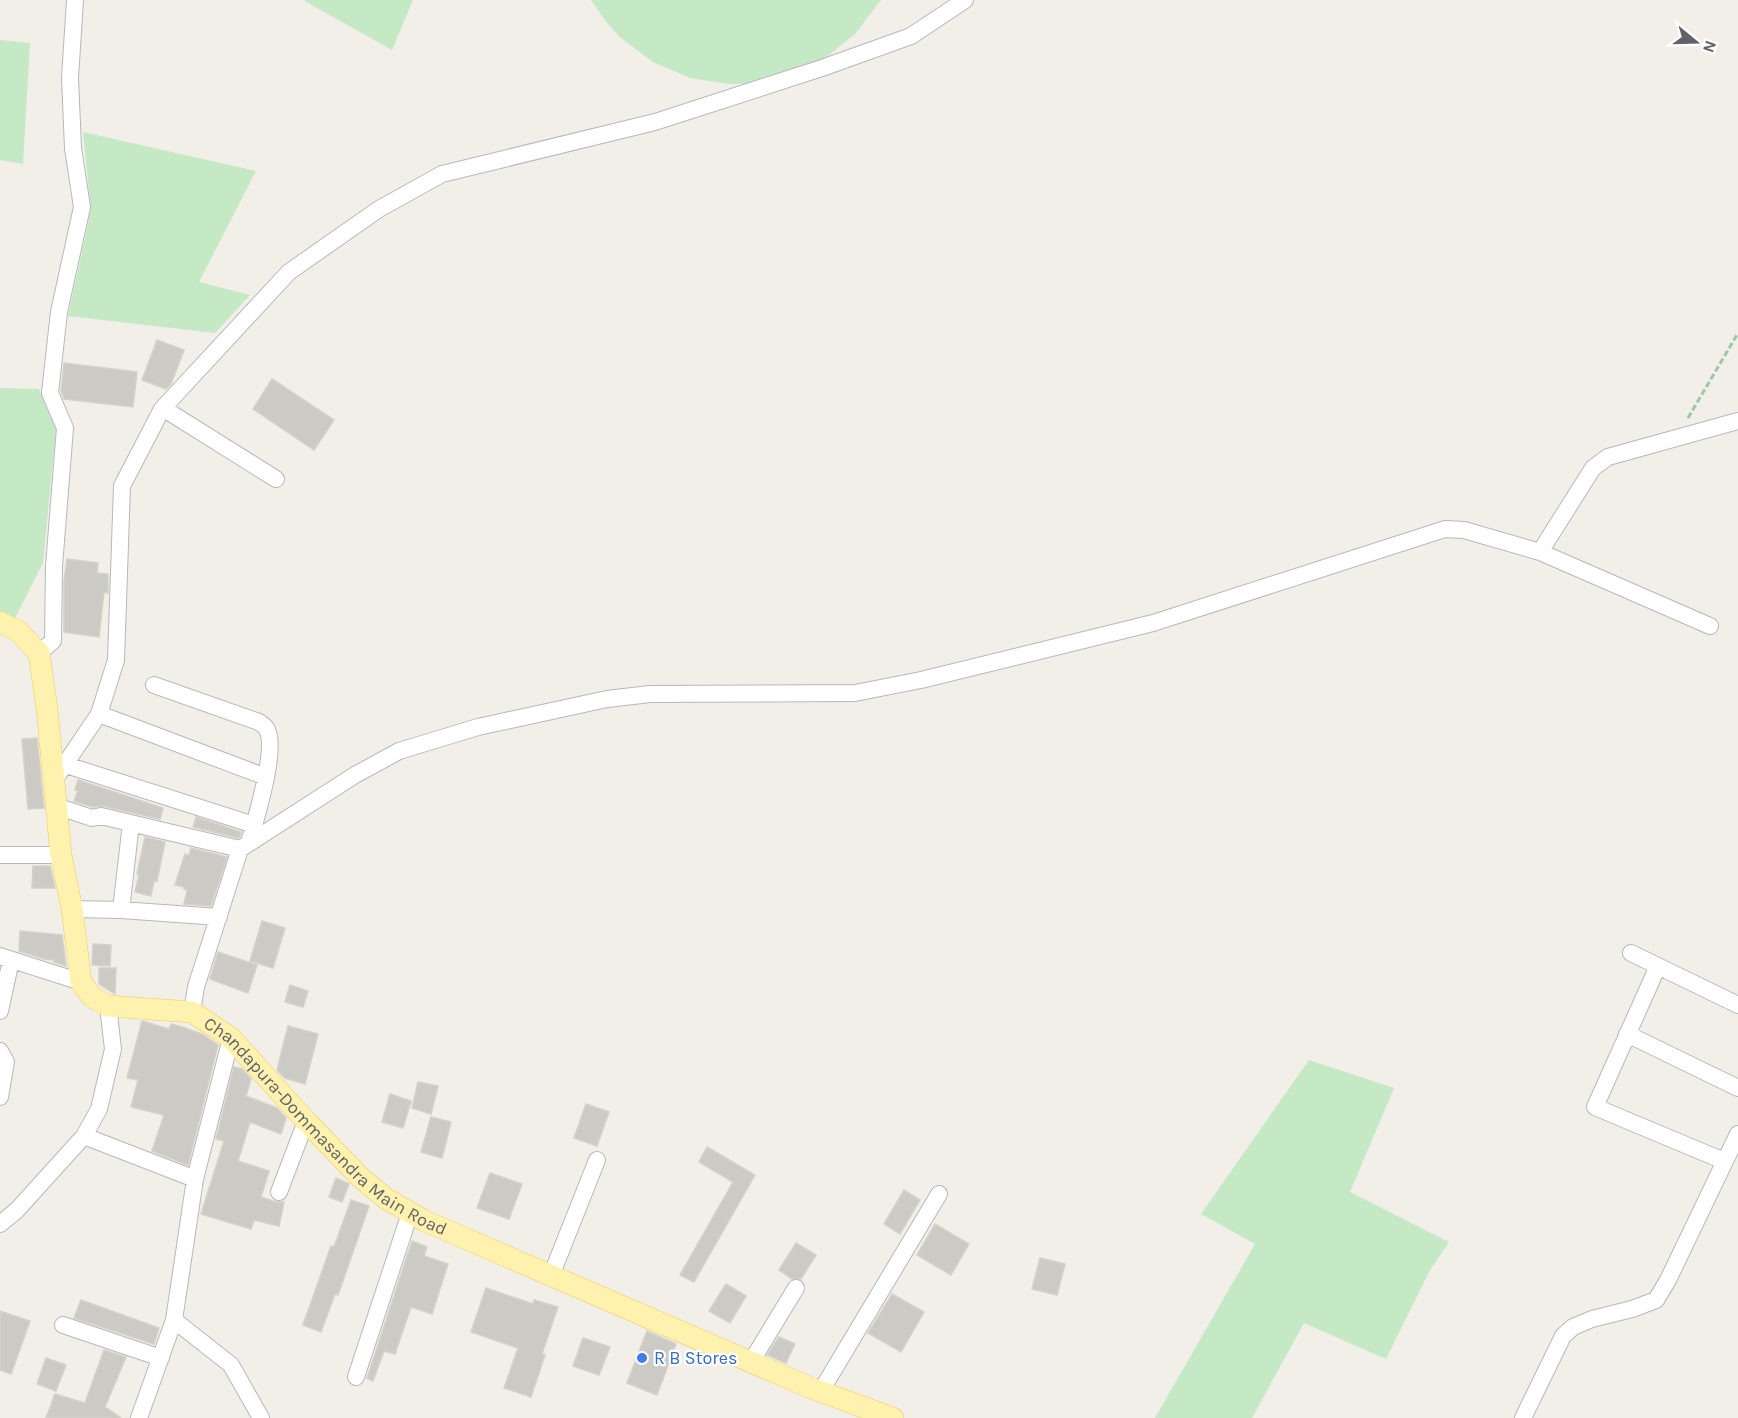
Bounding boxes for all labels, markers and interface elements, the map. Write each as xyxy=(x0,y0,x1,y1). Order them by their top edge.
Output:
north arrow xyxy=(1666,12,1726,72)
text: N xyxy=(1699,38,1721,55)
street label: Chandapura-Dommasandra Main Road xyxy=(200,1012,450,1240)
place label: R B Stores xyxy=(654,1347,737,1369)
marker: R B Stores xyxy=(635,1351,649,1365)

